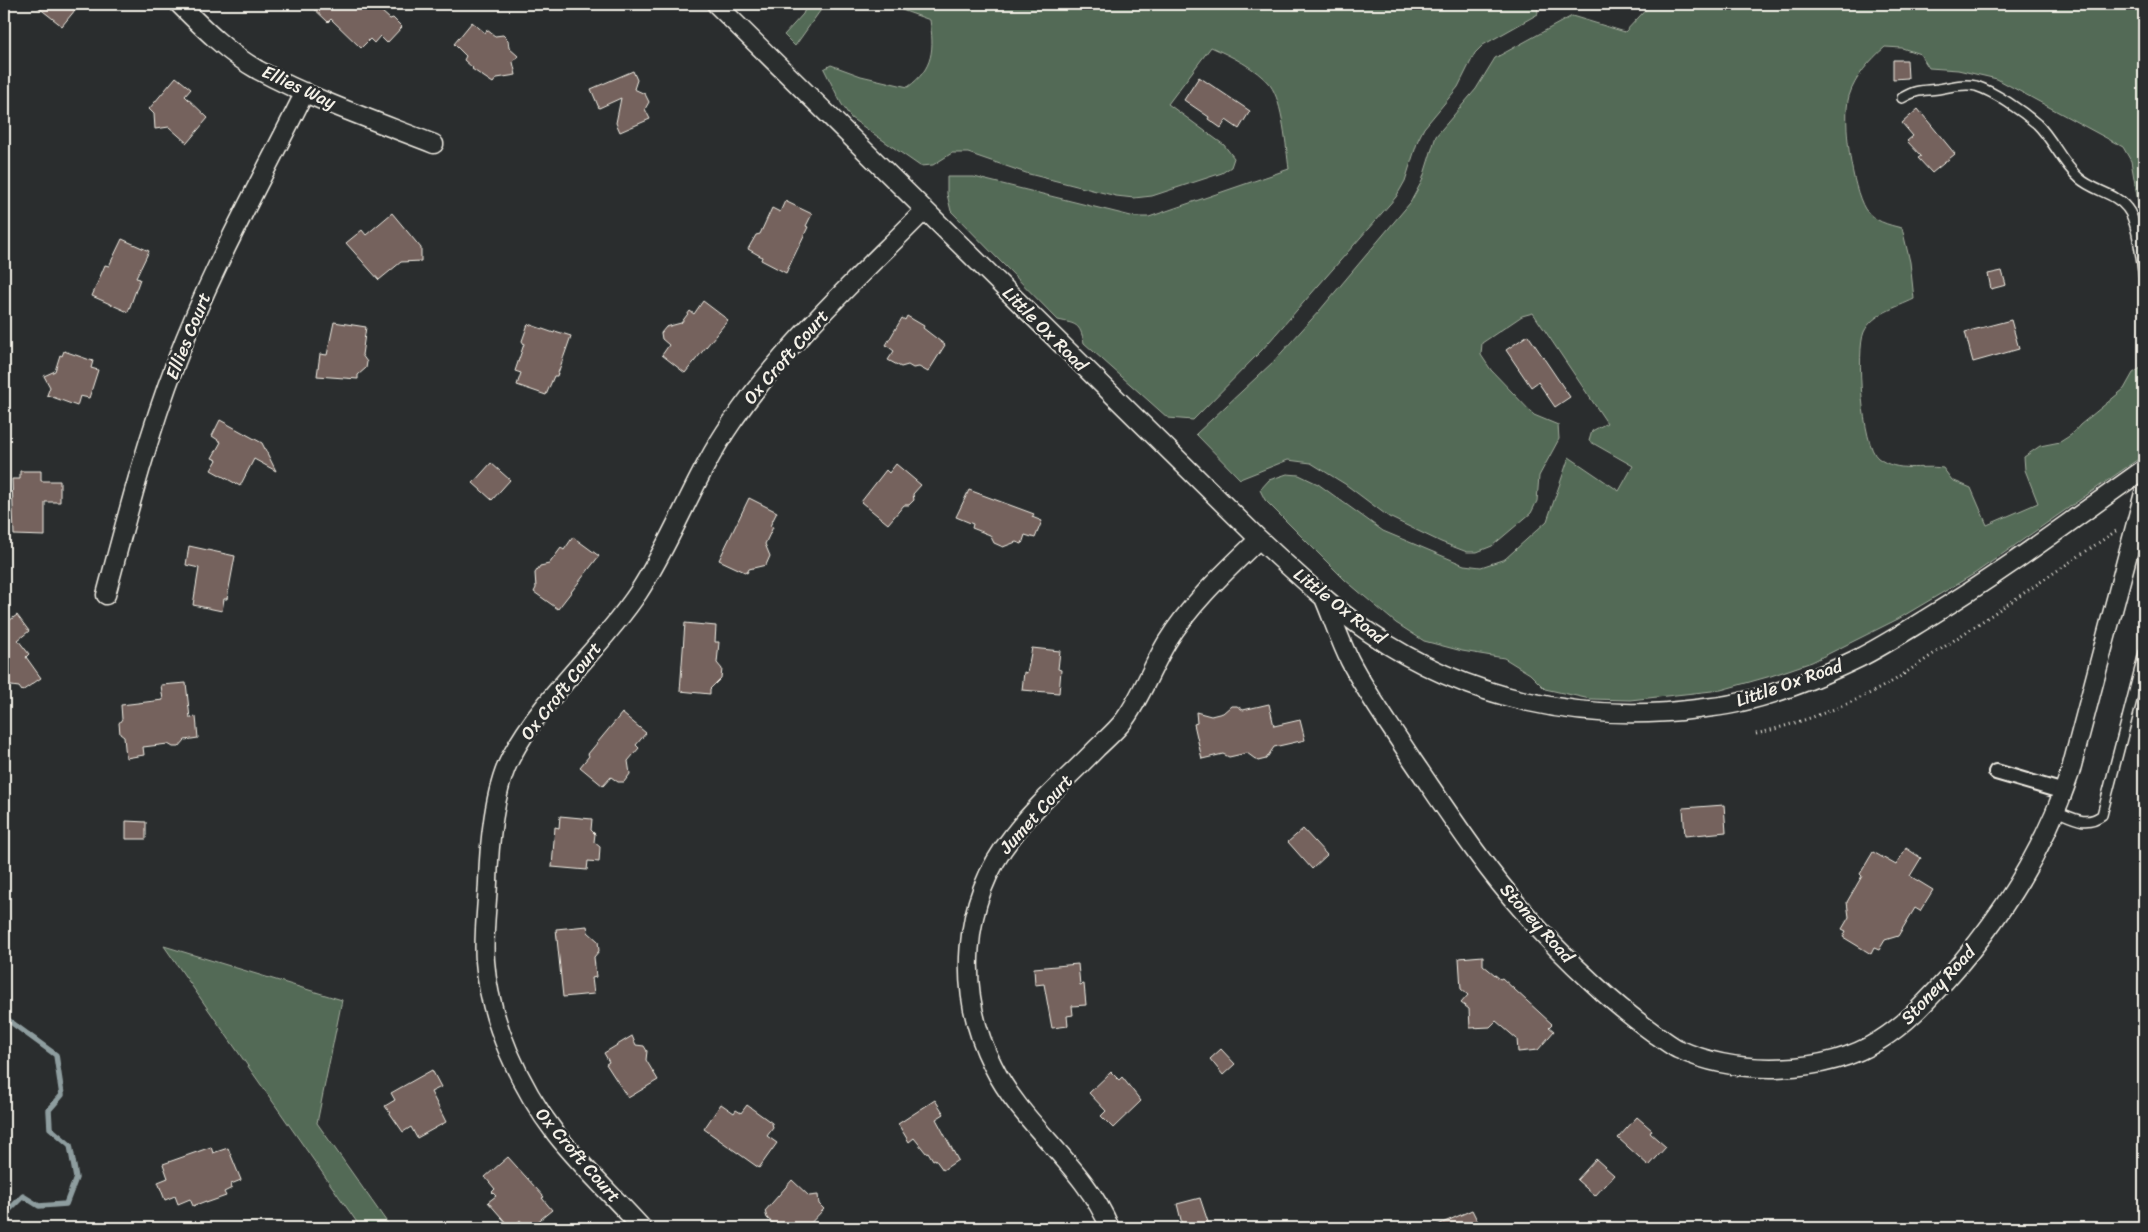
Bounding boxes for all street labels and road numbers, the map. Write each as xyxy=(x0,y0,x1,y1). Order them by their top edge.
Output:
street label: Ellies Way xyxy=(257,56,342,118)
street label: Little Ox Road xyxy=(994,278,1097,381)
street label: Ellies Court xyxy=(156,287,220,384)
street label: Ox Croft Court xyxy=(735,302,837,412)
street label: Little Ox Road xyxy=(1286,559,1395,654)
street label: Ox Croft Court xyxy=(512,634,610,748)
street label: Little Ox Road xyxy=(1731,649,1848,716)
street label: Jumet Court xyxy=(990,767,1081,862)
street label: Stoney Road xyxy=(1492,875,1583,972)
street label: Stoney Road xyxy=(1892,937,1985,1032)
street label: Ox Croft Court xyxy=(527,1100,629,1210)

